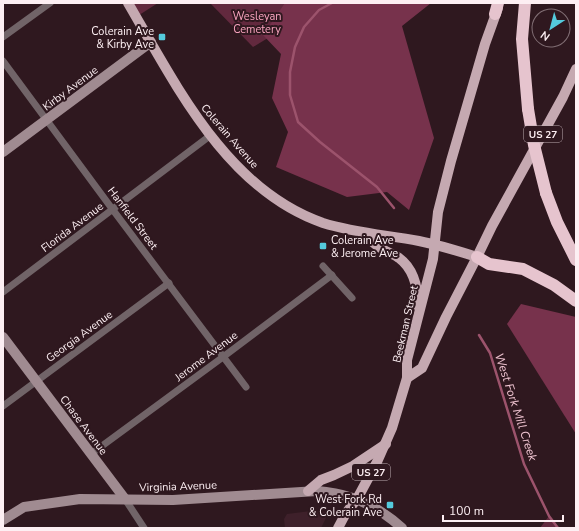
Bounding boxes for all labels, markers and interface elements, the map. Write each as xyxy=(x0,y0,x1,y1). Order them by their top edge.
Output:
north arrow xyxy=(531,8,571,48)
park label: Wesleyan Cemetery xyxy=(232,9,282,37)
place label: Colerain Ave & Kirby Ave xyxy=(91,24,154,52)
text: N xyxy=(538,27,553,44)
marker: Colerain Ave & Kirby Ave xyxy=(157,32,167,42)
street label: Kirby Avenue xyxy=(40,63,101,114)
street label: Colerain Avenue xyxy=(197,101,262,172)
road number: US 27 xyxy=(524,126,562,142)
street label: Hanfield Street xyxy=(104,184,161,253)
street label: Florida Avenue xyxy=(38,199,107,256)
place label: Colerain Ave & Jerome Ave xyxy=(331,233,398,261)
marker: Colerain Ave & Jerome Ave xyxy=(318,241,328,251)
street label: Beekman Street xyxy=(389,284,422,364)
street label: Georgia Avenue xyxy=(43,307,116,366)
street label: Jerome Avenue xyxy=(171,328,241,386)
water label: West Fork Mill Creek xyxy=(491,351,541,464)
street label: Chase Avenue xyxy=(56,392,111,458)
road number: US 27 xyxy=(352,464,390,480)
street label: Virginia Avenue xyxy=(138,478,217,495)
place label: West Fork Rd & Colerain Ave xyxy=(309,492,382,520)
scale bar xyxy=(443,497,563,523)
marker: West Fork Rd & Colerain Ave xyxy=(385,500,395,510)
text: 100 m xyxy=(449,503,484,519)

